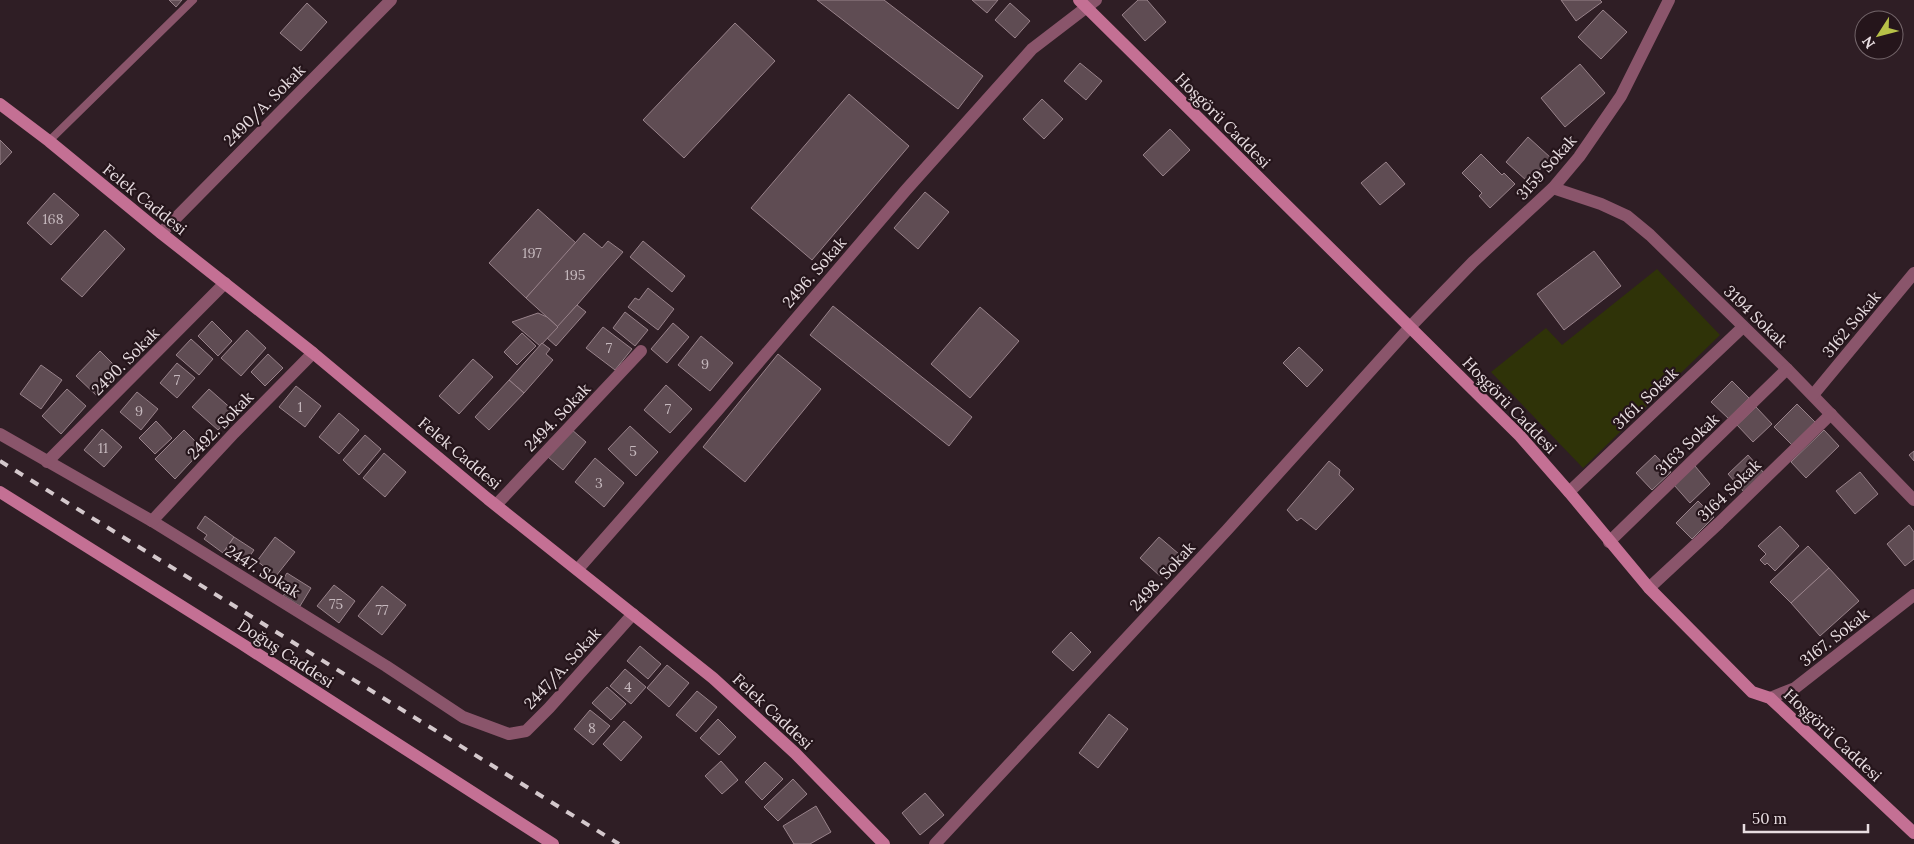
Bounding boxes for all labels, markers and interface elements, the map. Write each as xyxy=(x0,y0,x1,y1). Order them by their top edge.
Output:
north arrow xyxy=(1854,10,1904,60)
text: N xyxy=(1858,33,1879,52)
street label: 2490/A. Sokak xyxy=(219,60,310,151)
street label: Hoşgörü Caddesi xyxy=(1171,68,1275,172)
street label: 3159 Sokak xyxy=(1512,130,1581,204)
street label: Felek Caddesi xyxy=(99,159,191,239)
house number: 168 xyxy=(42,210,64,228)
street label: 2496. Sokak xyxy=(778,232,850,312)
house number: 197 xyxy=(522,244,542,262)
house number: 195 xyxy=(565,266,585,284)
street label: 3194 Sokak xyxy=(1720,281,1792,352)
street label: 3162 Sokak xyxy=(1817,286,1885,361)
street label: 2490. Sokak xyxy=(87,323,163,399)
house number: 7 xyxy=(606,339,613,357)
street label: Hoşgörü Caddesi xyxy=(1459,352,1561,458)
house number: 9 xyxy=(701,355,709,373)
street label: 3161. Sokak xyxy=(1608,363,1682,433)
house number: 7 xyxy=(174,371,181,389)
street label: 2494. Sokak xyxy=(520,379,595,455)
street label: 2492. Sokak xyxy=(183,387,258,463)
house number: 1 xyxy=(297,398,303,416)
house number: 7 xyxy=(665,400,672,418)
house number: 9 xyxy=(135,402,143,420)
street label: 3163 Sokak xyxy=(1651,408,1723,479)
street label: Felek Caddesi xyxy=(414,412,506,494)
house number: 11 xyxy=(98,439,108,457)
house number: 5 xyxy=(629,442,637,460)
street label: 3164 Sokak xyxy=(1693,454,1765,525)
house number: 3 xyxy=(595,474,603,492)
street label: 2498. Sokak xyxy=(1125,537,1199,615)
street label: 2447. Sokak xyxy=(222,540,304,602)
house number: 75 xyxy=(329,595,343,613)
house number: 77 xyxy=(376,601,389,619)
street label: 3167. Sokak xyxy=(1795,603,1873,670)
street label: Doğuş Caddesi xyxy=(234,615,338,691)
street label: 2447/A. Sokak xyxy=(519,623,606,714)
street label: Felek Caddesi xyxy=(729,669,817,753)
house number: 4 xyxy=(624,678,632,696)
street label: Hoşgörü Caddesi xyxy=(1780,684,1886,786)
house number: 8 xyxy=(588,719,596,737)
scale bar xyxy=(1744,802,1868,834)
text: 50 m xyxy=(1752,809,1787,828)

